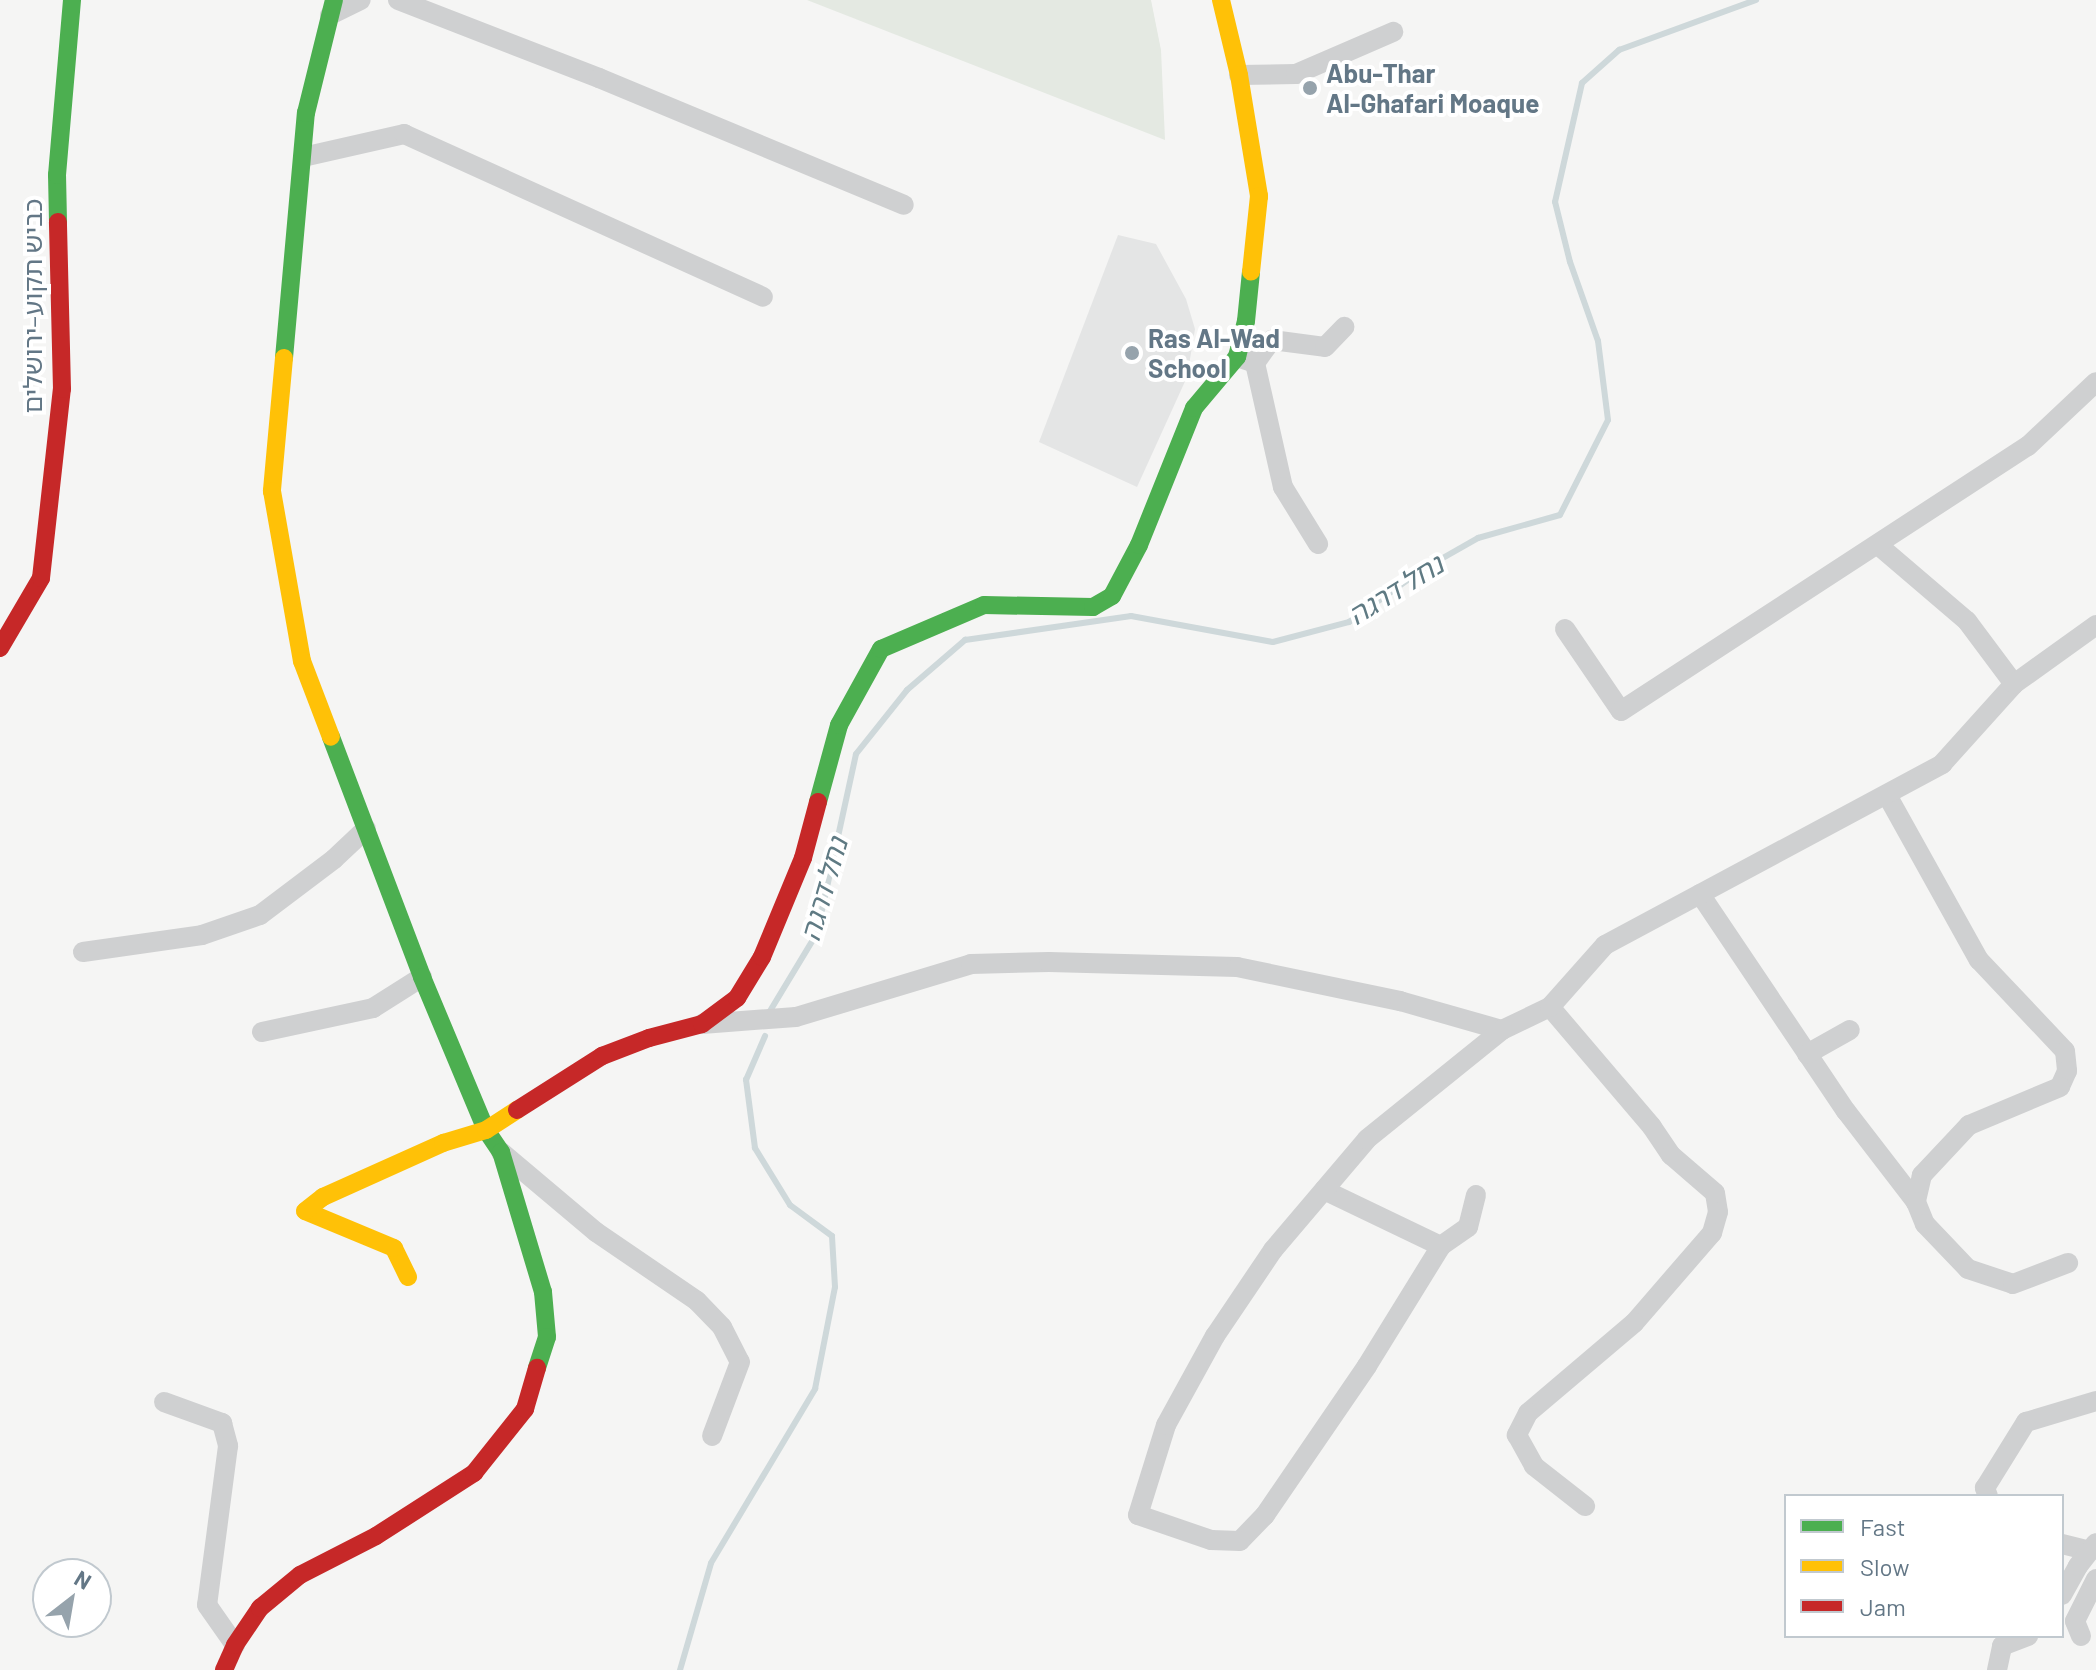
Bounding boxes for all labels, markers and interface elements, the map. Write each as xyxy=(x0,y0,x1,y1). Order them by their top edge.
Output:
place label: Abu-Thar Al-Ghafari Moaque xyxy=(1326,57,1539,118)
marker: Abu-Thar Al-Ghafari Moaque xyxy=(1301,79,1319,97)
street label: כביש תקוע–ירושלים xyxy=(16,199,48,413)
place label: Ras Al-Wad School xyxy=(1148,322,1280,384)
marker: Ras Al-Wad School xyxy=(1123,344,1141,362)
water label: נחל דרגה xyxy=(1341,547,1449,631)
water label: נחל דרגה xyxy=(792,833,854,945)
legend xyxy=(1784,1494,2064,1638)
text: Fast xyxy=(1860,1512,1905,1541)
text: Slow xyxy=(1860,1552,1909,1581)
north arrow xyxy=(32,1558,112,1638)
text: N xyxy=(70,1564,96,1594)
text: Jam xyxy=(1860,1592,1906,1621)

